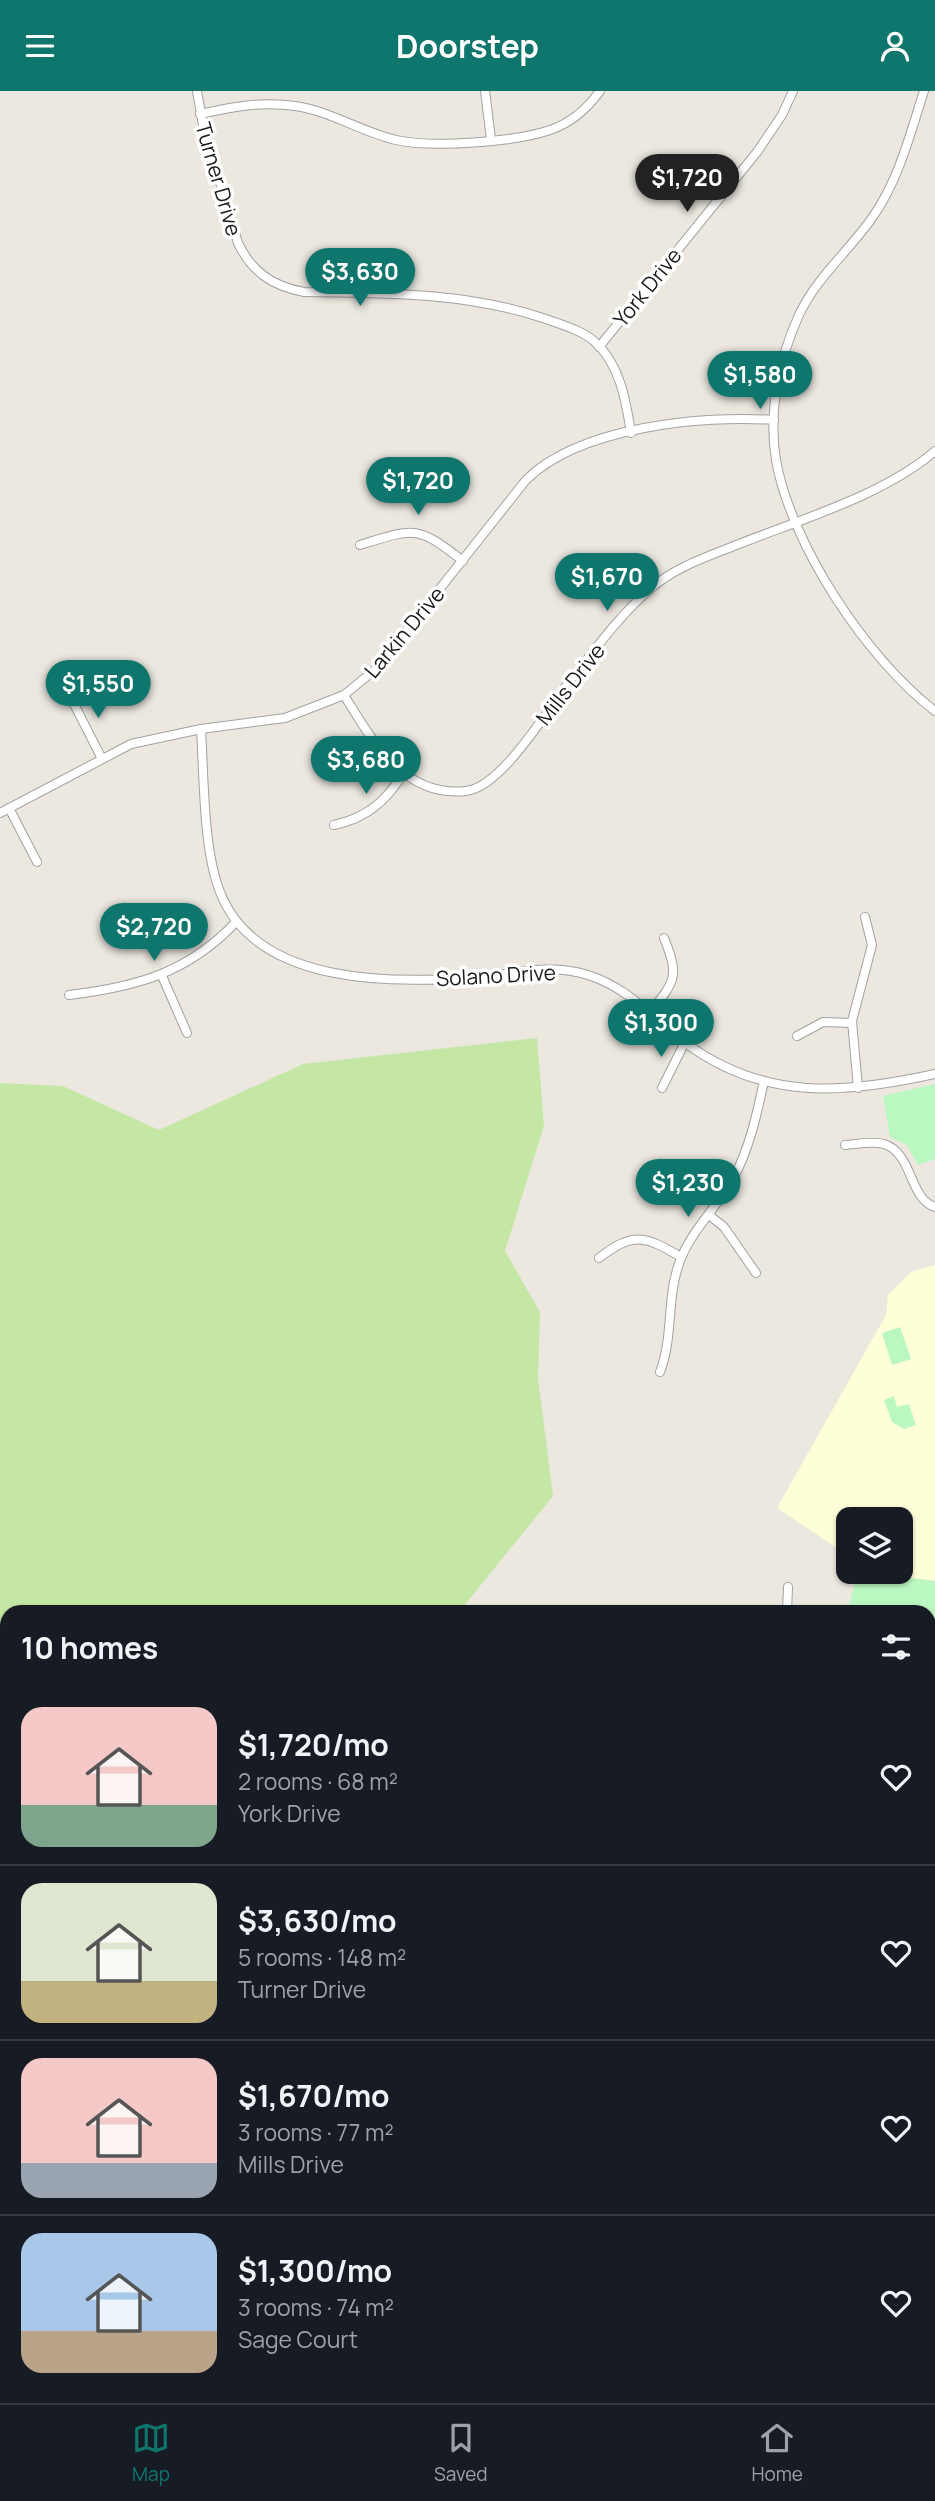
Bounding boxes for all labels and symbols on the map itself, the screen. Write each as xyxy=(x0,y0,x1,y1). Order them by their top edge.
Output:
street label: Turner Drive xyxy=(189,119,249,239)
pin: $1,720 xyxy=(630,155,744,214)
street label: York Drive xyxy=(607,242,687,332)
pin: $3,630 xyxy=(303,249,417,308)
pin: $1,580 xyxy=(703,351,817,411)
pin: $1,720 xyxy=(361,457,475,517)
pin: $1,670 xyxy=(550,553,664,613)
street label: Larkin Drive xyxy=(358,580,450,684)
street label: Mills Drive xyxy=(529,637,611,731)
pin: $1,550 xyxy=(41,661,155,720)
pin: $3,680 xyxy=(309,737,423,796)
pin: $2,720 xyxy=(97,903,211,963)
street label: Solano Drive xyxy=(435,958,557,992)
pin: $1,300 xyxy=(604,999,718,1059)
pin: $1,230 xyxy=(631,1159,745,1219)

